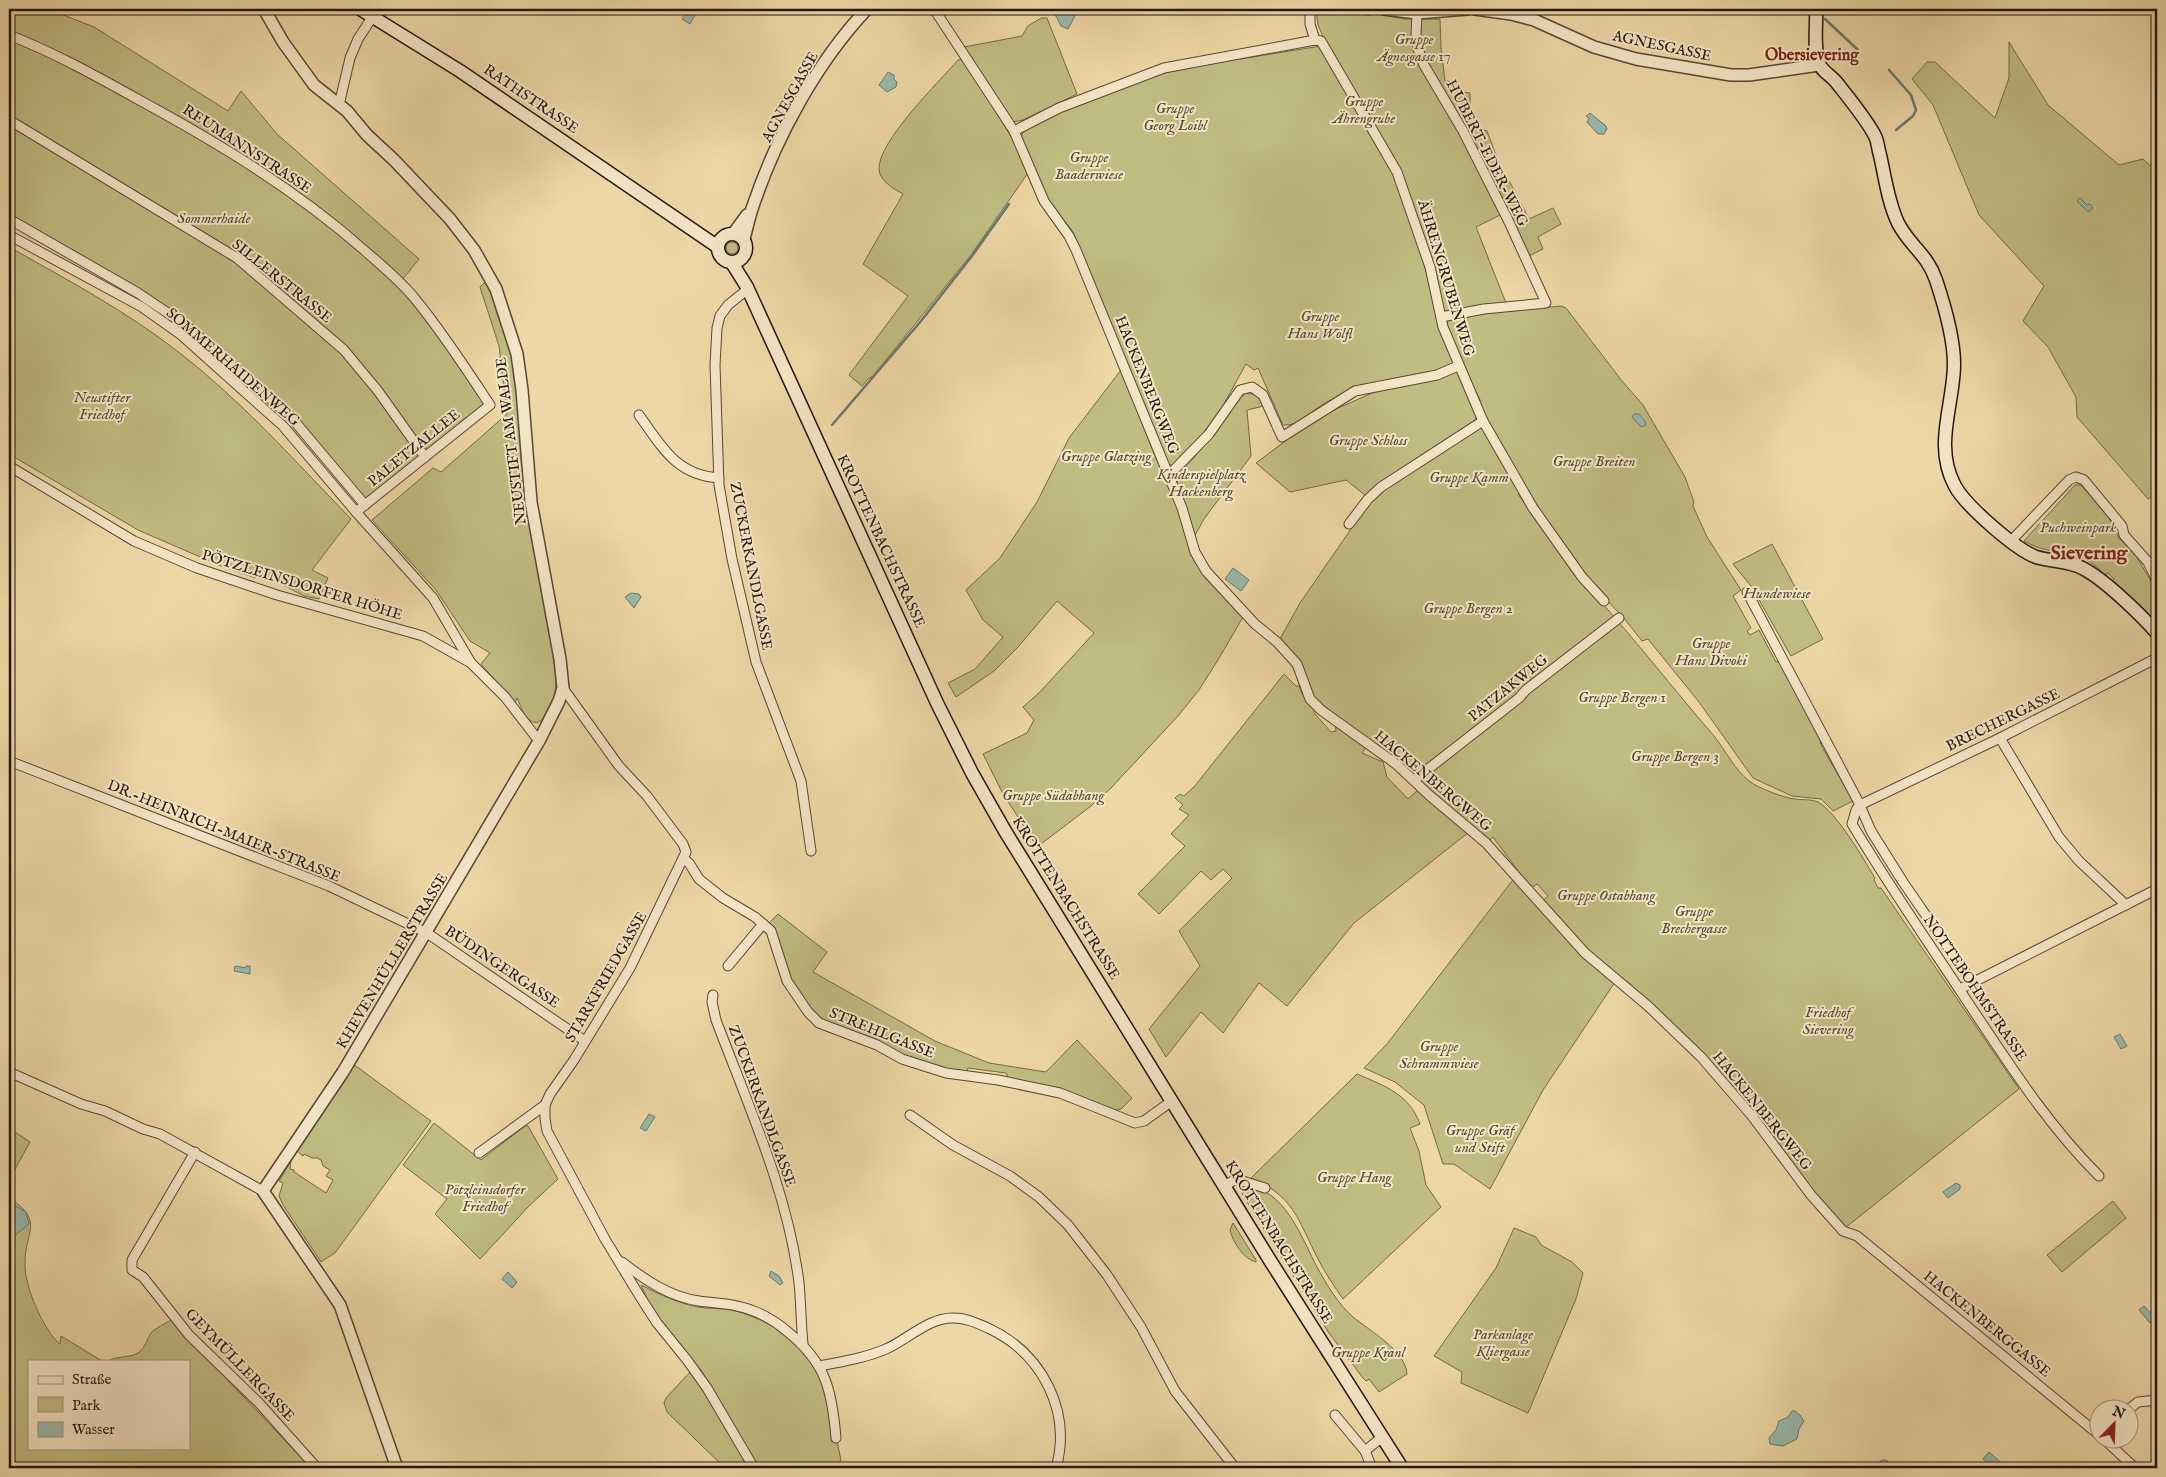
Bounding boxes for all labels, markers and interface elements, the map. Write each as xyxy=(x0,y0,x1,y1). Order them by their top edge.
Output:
street label: AGNESGASSE xyxy=(1610,26,1713,66)
park label: Gruppe Ägnesgasse 17 xyxy=(1375,30,1451,67)
district label: Obersievering xyxy=(1765,46,1860,66)
street label: AGNESGASSE xyxy=(757,48,823,146)
street label: RATHSTRASSE xyxy=(480,60,582,138)
street label: HUBERT-EDER-WEG xyxy=(1442,76,1532,230)
park label: Gruppe Ährengrube xyxy=(1331,92,1395,129)
park label: Gruppe Georg Loibl xyxy=(1143,99,1208,136)
street label: REUMANNSTRASSE xyxy=(179,100,315,198)
park label: Gruppe Baaderwiese xyxy=(1055,148,1123,184)
street label: ÄHRENGRUBENWEG xyxy=(1413,196,1479,359)
park label: Sommerhaide xyxy=(177,209,251,228)
street label: SILLERSTRASSE xyxy=(228,235,336,327)
street label: SOMMERHAIDENWEG xyxy=(162,304,304,430)
park label: Gruppe Hans Wölfl xyxy=(1286,307,1353,343)
street label: HACKENBERGWEG xyxy=(1111,313,1183,457)
street label: NEUSTIFT AM WALDE xyxy=(491,356,531,526)
park label: Neustifter Friedhof xyxy=(74,388,131,424)
street label: PALETZALLEE xyxy=(364,405,464,491)
park label: Gruppe Schloss xyxy=(1329,431,1408,450)
park label: Gruppe Glatzing xyxy=(1061,447,1152,467)
street label: KROTTENBACHSTRASSE xyxy=(832,451,930,631)
park label: Gruppe Breiten xyxy=(1553,452,1635,471)
park label: Kinderspielplatz Hackenberg xyxy=(1156,465,1246,502)
park label: Gruppe Kamm xyxy=(1429,468,1509,487)
street label: ZUCKERKANDLGASSE xyxy=(725,480,777,652)
park label: Puchweinpark xyxy=(2040,518,2116,537)
district label: Sievering xyxy=(2051,541,2129,566)
street label: PÖTZLEINSDORFER HÖHE xyxy=(199,545,405,625)
park label: Hundewiese xyxy=(1742,584,1811,603)
park label: Gruppe Bergen 2 xyxy=(1423,599,1513,619)
park label: Gruppe Hans Divoki xyxy=(1674,634,1749,670)
street label: PATZAKWEG xyxy=(1464,650,1552,726)
street label: BRECHERGASSE xyxy=(1943,684,2063,756)
park label: Gruppe Bergen 1 xyxy=(1578,688,1666,708)
street label: HACKENBERGWEG xyxy=(1370,726,1496,836)
park label: Gruppe Bergen 3 xyxy=(1631,747,1719,767)
street label: DR.-HEINRICH-MAIER-STRASSE xyxy=(105,775,343,887)
park label: Gruppe Südabhang xyxy=(1002,786,1105,806)
street label: KROTTENBACHSTRASSE xyxy=(1008,813,1124,983)
street label: KHEVENHÜLLERSTRASSE xyxy=(332,870,452,1052)
park label: Gruppe Ostabhang xyxy=(1557,886,1657,906)
park label: Gruppe Brechergasse xyxy=(1661,902,1727,939)
street label: STARKFRIEDGASSE xyxy=(561,908,651,1046)
street label: NOTTEBOHMSTRASSE xyxy=(1919,911,2031,1065)
street label: BÜDINGERGASSE xyxy=(441,921,563,1013)
street label: STREHLGASSE xyxy=(827,1003,937,1063)
park label: Friedhof Sievering xyxy=(1802,1003,1855,1040)
street label: ZUCKERKANDLGASSE xyxy=(724,1023,800,1189)
park label: Gruppe Schrammwiese xyxy=(1399,1037,1479,1073)
street label: HACKENBERGWEG xyxy=(1708,1048,1816,1174)
park label: Gruppe Gräf und Stift xyxy=(1446,1121,1518,1157)
street label: KROTTENBACHSTRASSE xyxy=(1221,1157,1337,1327)
park label: Gruppe Hang xyxy=(1317,1168,1393,1188)
park label: Pötzleinsdorfer Friedhof xyxy=(445,1180,526,1216)
street label: HACKENBERGGASSE xyxy=(1919,1267,2055,1381)
street label: GEYMÜLLERGASSE xyxy=(181,1304,299,1426)
park label: Parkanlage Kliergasse xyxy=(1473,1325,1533,1362)
park label: Gruppe Kranl xyxy=(1331,1343,1407,1362)
legend xyxy=(28,1360,190,1450)
text: Straße xyxy=(72,1370,112,1389)
text: Park xyxy=(72,1396,102,1415)
north arrow xyxy=(2088,1400,2138,1450)
text: N xyxy=(2109,1402,2128,1424)
text: Wasser xyxy=(72,1420,115,1439)

